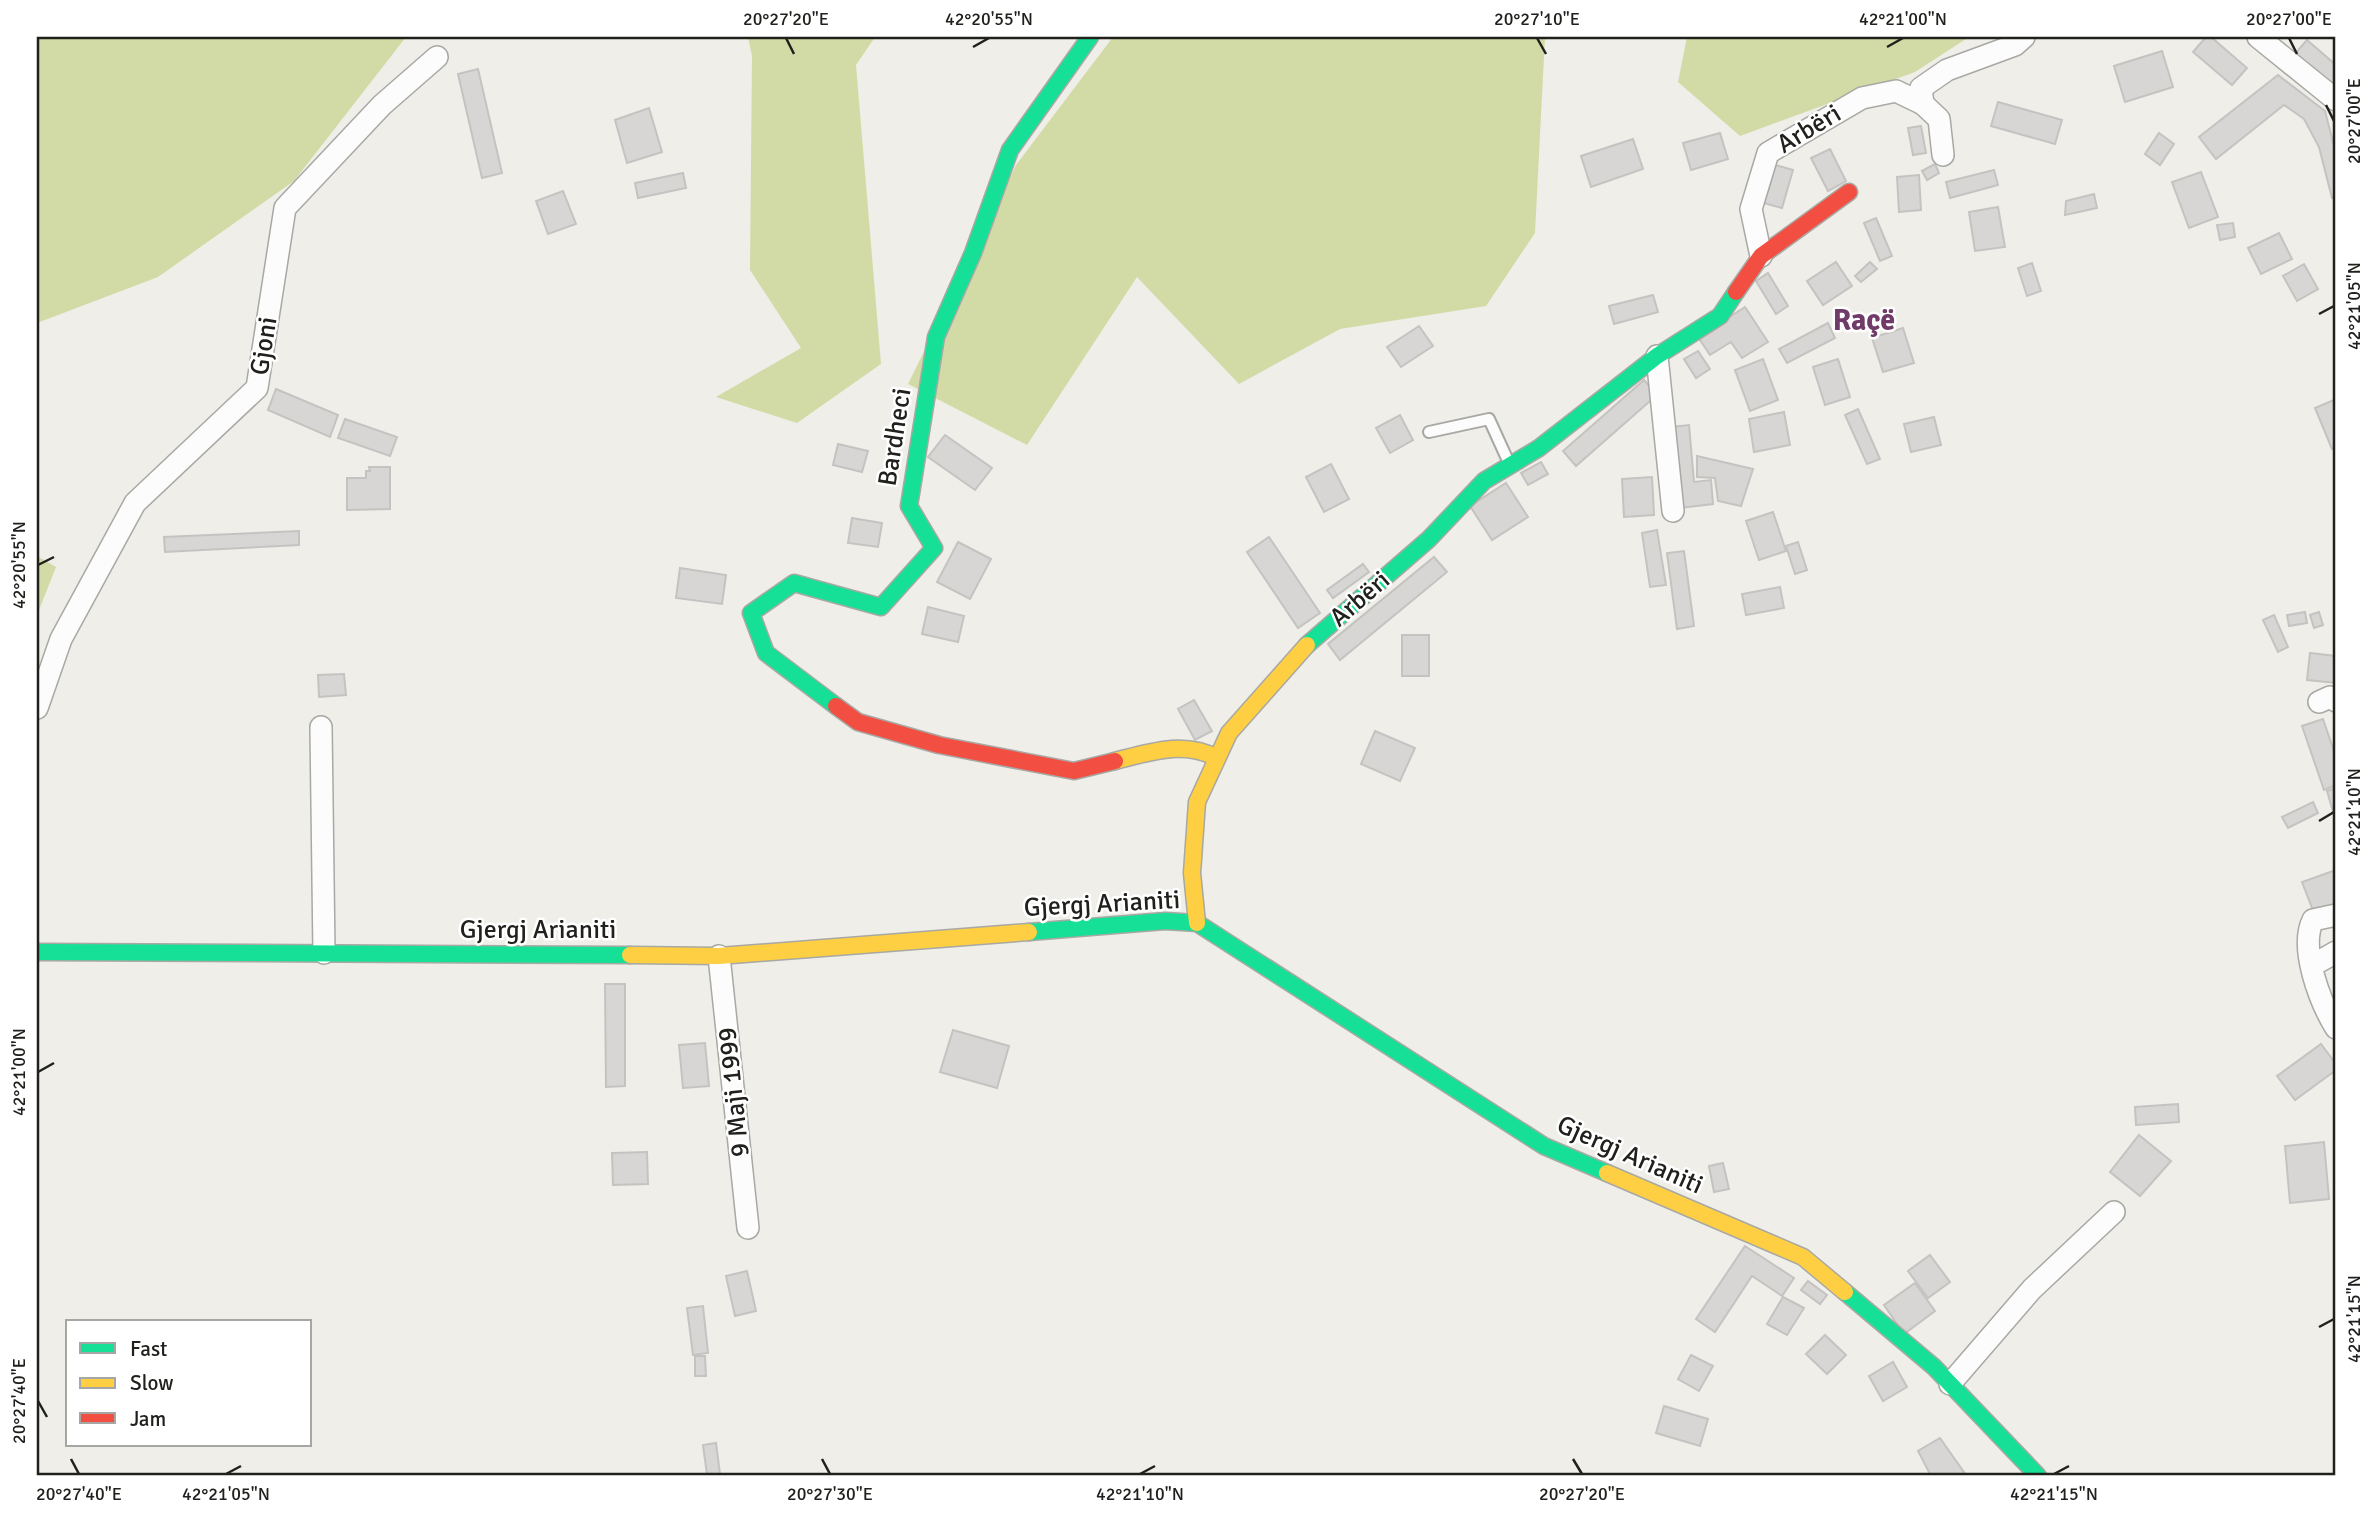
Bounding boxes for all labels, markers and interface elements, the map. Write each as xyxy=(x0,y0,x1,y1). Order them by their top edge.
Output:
text: 20°27'20"E xyxy=(743,8,829,30)
text: 42°20'55"N xyxy=(945,8,1033,30)
text: 20°27'10"E xyxy=(1494,8,1580,30)
text: 42°21'00"N xyxy=(1859,8,1947,30)
text: 20°27'00"E xyxy=(2246,8,2332,30)
text: 20°27'00"E xyxy=(2343,78,2365,164)
street label: Arbëri xyxy=(1771,97,1847,161)
text: 42°21'05"N xyxy=(2343,262,2365,350)
district label: Raçë xyxy=(1833,302,1895,339)
street label: Gjoni xyxy=(244,315,284,377)
street label: Bardheci xyxy=(871,386,919,488)
text: 42°20'55"N xyxy=(8,521,30,609)
street label: Arbëri xyxy=(1323,564,1397,634)
text: 42°21'10"N xyxy=(2343,768,2365,856)
street label: Gjergj Arianiti xyxy=(1023,884,1181,924)
street label: Gjergj Arianiti xyxy=(460,914,616,946)
street label: 9 Maji 1999 xyxy=(711,1026,757,1158)
text: 42°21'00"N xyxy=(8,1028,30,1116)
street label: Gjergj Arianiti xyxy=(1552,1109,1708,1201)
text: 42°21'15"N xyxy=(2343,1275,2365,1363)
legend xyxy=(66,1320,312,1446)
text: Fast xyxy=(130,1336,167,1362)
text: 20°27'40"E xyxy=(8,1358,30,1444)
text: Slow xyxy=(130,1370,174,1396)
text: Jam xyxy=(130,1406,166,1432)
text: 20°27'40"E xyxy=(36,1483,122,1505)
text: 42°21'05"N xyxy=(182,1483,270,1505)
text: 20°27'30"E xyxy=(787,1483,873,1505)
text: 42°21'10"N xyxy=(1096,1483,1184,1505)
text: 20°27'20"E xyxy=(1539,1483,1625,1505)
text: 42°21'15"N xyxy=(2010,1483,2098,1505)

